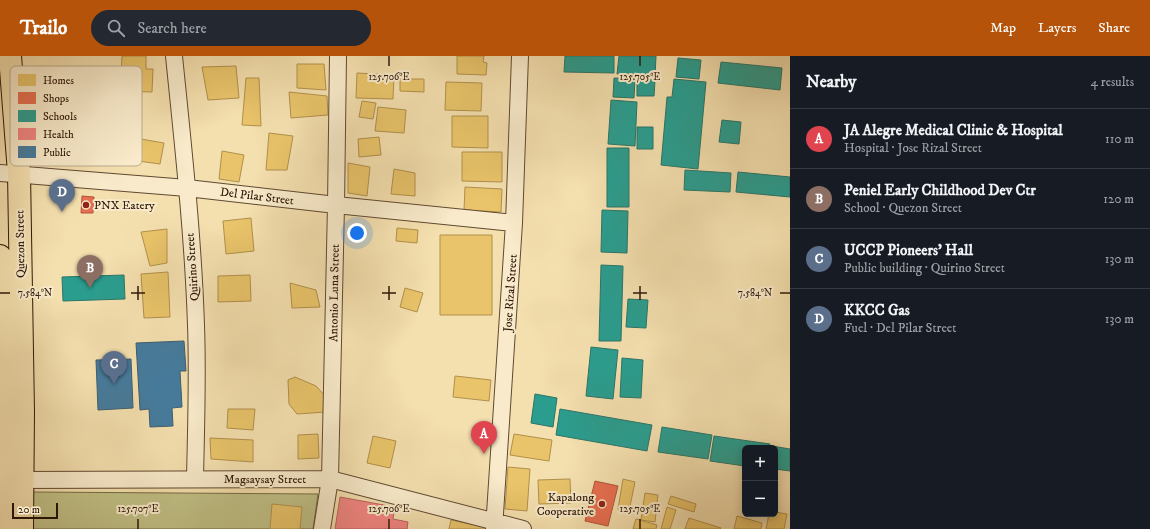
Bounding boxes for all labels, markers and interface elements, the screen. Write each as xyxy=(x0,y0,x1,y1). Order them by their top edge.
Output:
search box xyxy=(91,10,371,46)
text: Trailo xyxy=(20,17,67,40)
icon: search xyxy=(105,17,127,39)
text: Search here xyxy=(137,19,207,38)
text: Map xyxy=(990,19,1016,37)
text: Layers xyxy=(1038,19,1076,37)
text: Share xyxy=(1098,19,1130,37)
legend xyxy=(10,66,142,166)
text: 125.706°E xyxy=(368,71,410,83)
text: 125.705°E xyxy=(620,71,660,83)
text: Nearby xyxy=(806,71,856,93)
text: Homes xyxy=(43,74,74,88)
text: 4 results xyxy=(1091,74,1134,90)
text: Shops xyxy=(43,92,69,106)
text: Schools xyxy=(43,110,77,124)
text: JA Alegre Medical Clinic & Hospital xyxy=(844,121,1063,140)
text: Health xyxy=(43,128,74,142)
text: A xyxy=(815,131,823,147)
text: 110 m xyxy=(1105,131,1134,147)
text: Hospital · Jose Rizal Street xyxy=(844,140,982,156)
text: Public xyxy=(43,146,71,160)
pin: D xyxy=(49,179,75,212)
text: Peniel Early Childhood Dev Ctr xyxy=(844,181,1036,200)
street label: Del Pilar Street xyxy=(219,185,295,208)
text: B xyxy=(815,191,823,207)
text: 120 m xyxy=(1103,191,1134,207)
place label: PNX Eatery xyxy=(94,198,155,213)
marker: PNX Eatery xyxy=(81,200,91,210)
text: School · Quezon Street xyxy=(844,200,962,216)
street label: Quezon Street xyxy=(12,210,29,278)
your location xyxy=(347,223,367,243)
street label: Quirino Street xyxy=(183,232,202,302)
text: UCCP Pioneers' Hall xyxy=(844,241,973,260)
street label: Antonio Luna Street xyxy=(326,244,343,342)
text: C xyxy=(815,251,823,267)
text: 130 m xyxy=(1105,251,1134,267)
street label: Jose Rizal Street xyxy=(500,254,521,333)
pin: B xyxy=(77,255,103,288)
text: Public building · Quirino Street xyxy=(844,260,1005,276)
text: 7.584°N xyxy=(18,287,52,299)
text: 7.584°N xyxy=(738,287,772,299)
text: KKCC Gas xyxy=(844,301,910,320)
text: D xyxy=(814,311,824,327)
text: 130 m xyxy=(1105,311,1134,327)
text: Fuel · Del Pilar Street xyxy=(844,320,956,336)
pin: C xyxy=(101,351,127,384)
pin: A xyxy=(471,421,497,454)
map controls xyxy=(742,445,778,517)
button: + xyxy=(742,445,778,481)
street label: Magsaysay Street xyxy=(224,472,306,487)
button: − xyxy=(742,481,778,517)
place label: Kapalong Cooperative xyxy=(537,490,594,519)
marker: Kapalong Cooperative xyxy=(597,499,607,509)
scale bar xyxy=(12,501,58,520)
text: 20 m xyxy=(18,503,40,517)
text: 125.707°E xyxy=(117,503,159,515)
text: 125.706°E xyxy=(368,503,410,515)
text: 125.705°E xyxy=(620,503,660,515)

